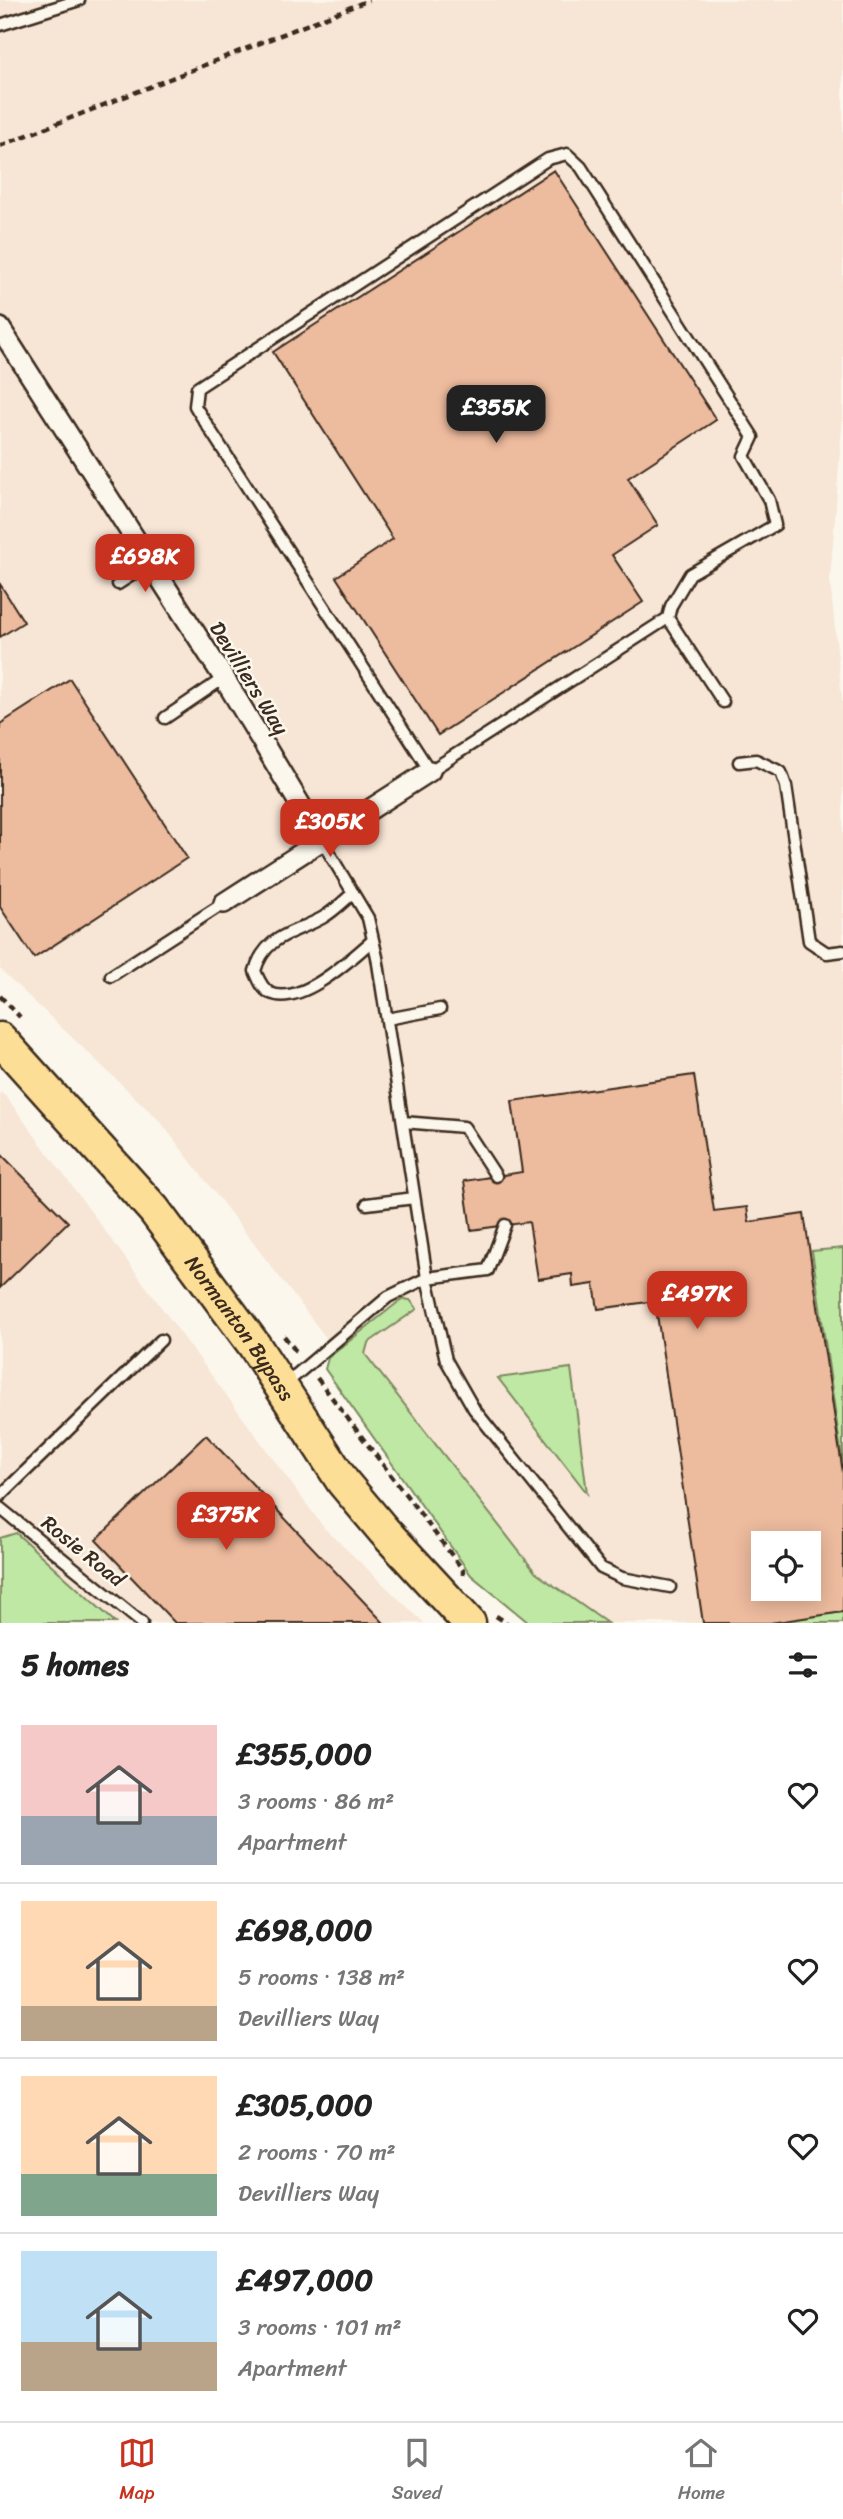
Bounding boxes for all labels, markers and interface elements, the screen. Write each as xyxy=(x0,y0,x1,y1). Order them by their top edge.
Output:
pin: £355K xyxy=(447,386,545,445)
text: £355K xyxy=(463,387,529,428)
pin: £698K xyxy=(96,534,194,594)
text: £698K xyxy=(111,536,179,577)
street label: Devilliers Way xyxy=(199,613,299,743)
pin: £305K xyxy=(281,800,379,859)
text: £305K xyxy=(296,801,364,842)
street label: Normanton Bypass xyxy=(174,1247,305,1409)
pin: £497K xyxy=(648,1272,746,1331)
text: £497K xyxy=(663,1273,731,1314)
pin: £375K xyxy=(177,1492,275,1552)
text: £375K xyxy=(193,1494,259,1535)
street label: Rosie Road xyxy=(32,1505,135,1598)
map controls xyxy=(751,1531,821,1601)
button: locate xyxy=(751,1531,821,1601)
text: 5 homes xyxy=(21,1638,129,1692)
icon: filters xyxy=(784,1646,822,1684)
text: £355,000 xyxy=(238,1727,372,1781)
icon: home xyxy=(77,1753,161,1837)
icon: heart xyxy=(784,1776,822,1814)
text: 3 rooms · 86 m² xyxy=(238,1781,394,1822)
text: Apartment xyxy=(238,1822,347,1863)
text: £698,000 xyxy=(238,1903,372,1957)
icon: home xyxy=(77,1929,161,2013)
icon: heart xyxy=(784,1952,822,1990)
text: 5 rooms · 138 m² xyxy=(238,1957,405,1998)
text: Devilliers Way xyxy=(238,1998,379,2039)
text: £305,000 xyxy=(238,2078,373,2132)
icon: home xyxy=(77,2104,161,2188)
icon: heart xyxy=(784,2127,822,2165)
text: 2 rooms · 70 m² xyxy=(238,2132,396,2173)
text: Devilliers Way xyxy=(238,2173,379,2214)
text: £497,000 xyxy=(238,2253,373,2307)
icon: home xyxy=(77,2279,161,2363)
icon: heart xyxy=(784,2302,822,2340)
text: 3 rooms · 101 m² xyxy=(238,2307,402,2348)
text: Apartment xyxy=(238,2348,347,2389)
tab: Map xyxy=(118,2434,156,2509)
tab: Saved xyxy=(392,2434,442,2509)
tab: Home xyxy=(678,2434,725,2509)

